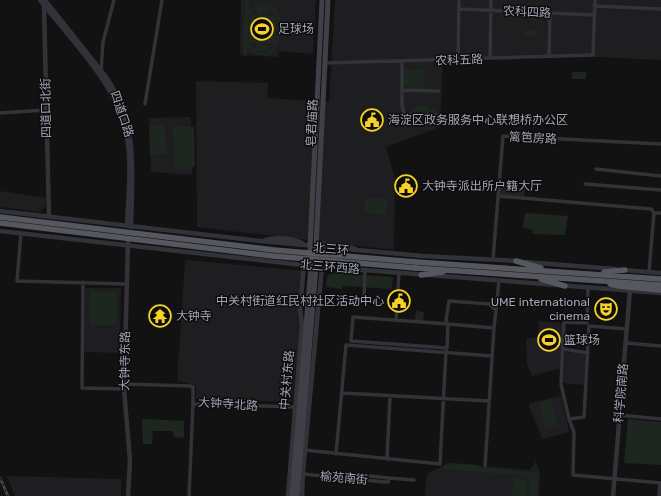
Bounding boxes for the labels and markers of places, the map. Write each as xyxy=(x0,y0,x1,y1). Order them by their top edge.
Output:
sports icon: 足球场 xyxy=(249,16,275,42)
place label: 足球场 xyxy=(278,22,314,36)
public building icon: 海淀区政务服务中心联想桥办公区 xyxy=(359,107,385,133)
place label: 海淀区政务服务中心联想桥办公区 xyxy=(388,113,568,127)
public building icon: 大钟寺派出所户籍大厅 xyxy=(393,173,419,199)
place label: 大钟寺派出所户籍大厅 xyxy=(422,179,542,193)
public building icon: 中关村街道红民村社区活动中心 xyxy=(386,288,412,314)
place label: 中关村街道红民村社区活动中心 xyxy=(216,294,384,308)
place label: UME international cinema xyxy=(491,295,590,323)
theatre icon: UME international cinema xyxy=(593,296,619,322)
temple icon: 大钟寺 xyxy=(147,303,173,329)
place label: 大钟寺 xyxy=(176,309,212,323)
sports icon: 篮球场 xyxy=(536,327,562,353)
place label: 篮球场 xyxy=(564,333,600,347)

